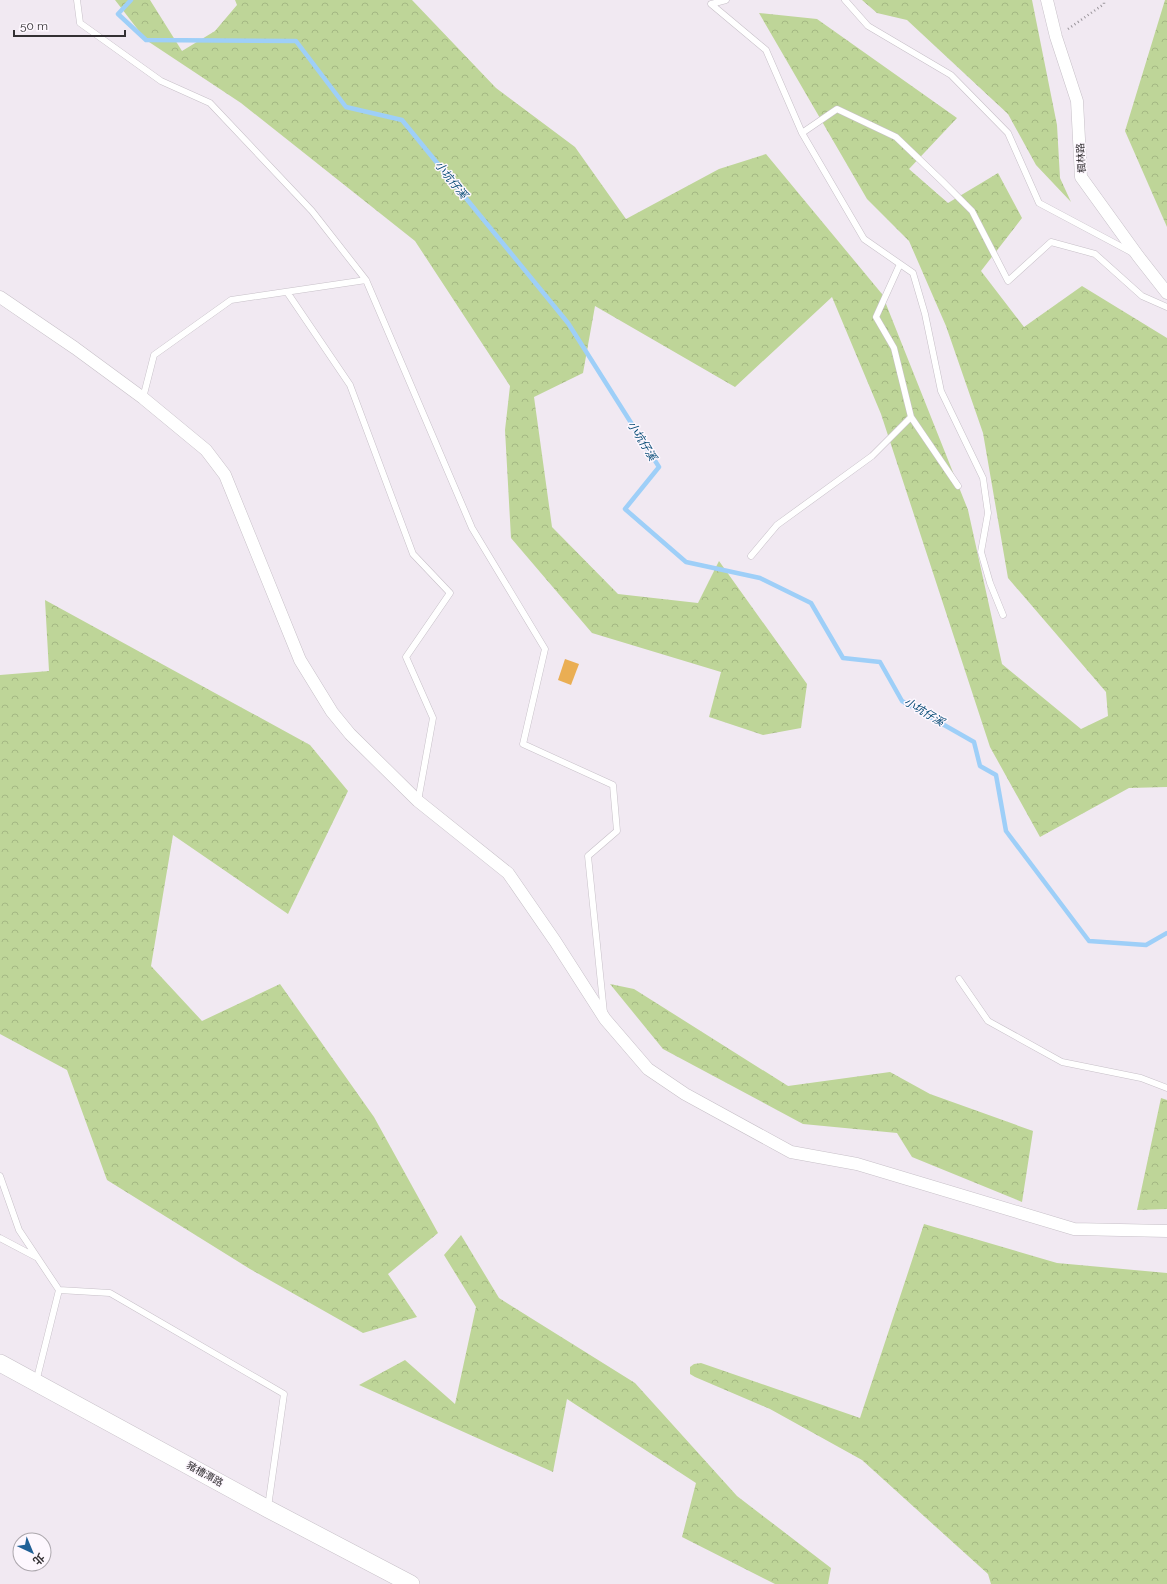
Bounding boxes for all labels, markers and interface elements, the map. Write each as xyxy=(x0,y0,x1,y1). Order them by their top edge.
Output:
scale bar xyxy=(14,12,125,38)
text: 50 m xyxy=(20,19,48,33)
street label: 楓林路 xyxy=(1074,143,1088,173)
water label: 小坑仔溪 xyxy=(432,159,471,203)
water label: 小坑仔溪 xyxy=(625,419,660,465)
water label: 小坑仔溪 xyxy=(902,695,948,730)
street label: 豬槽潭路 xyxy=(185,1459,225,1489)
north arrow xyxy=(12,1532,52,1572)
text: 北 xyxy=(30,1550,47,1567)

